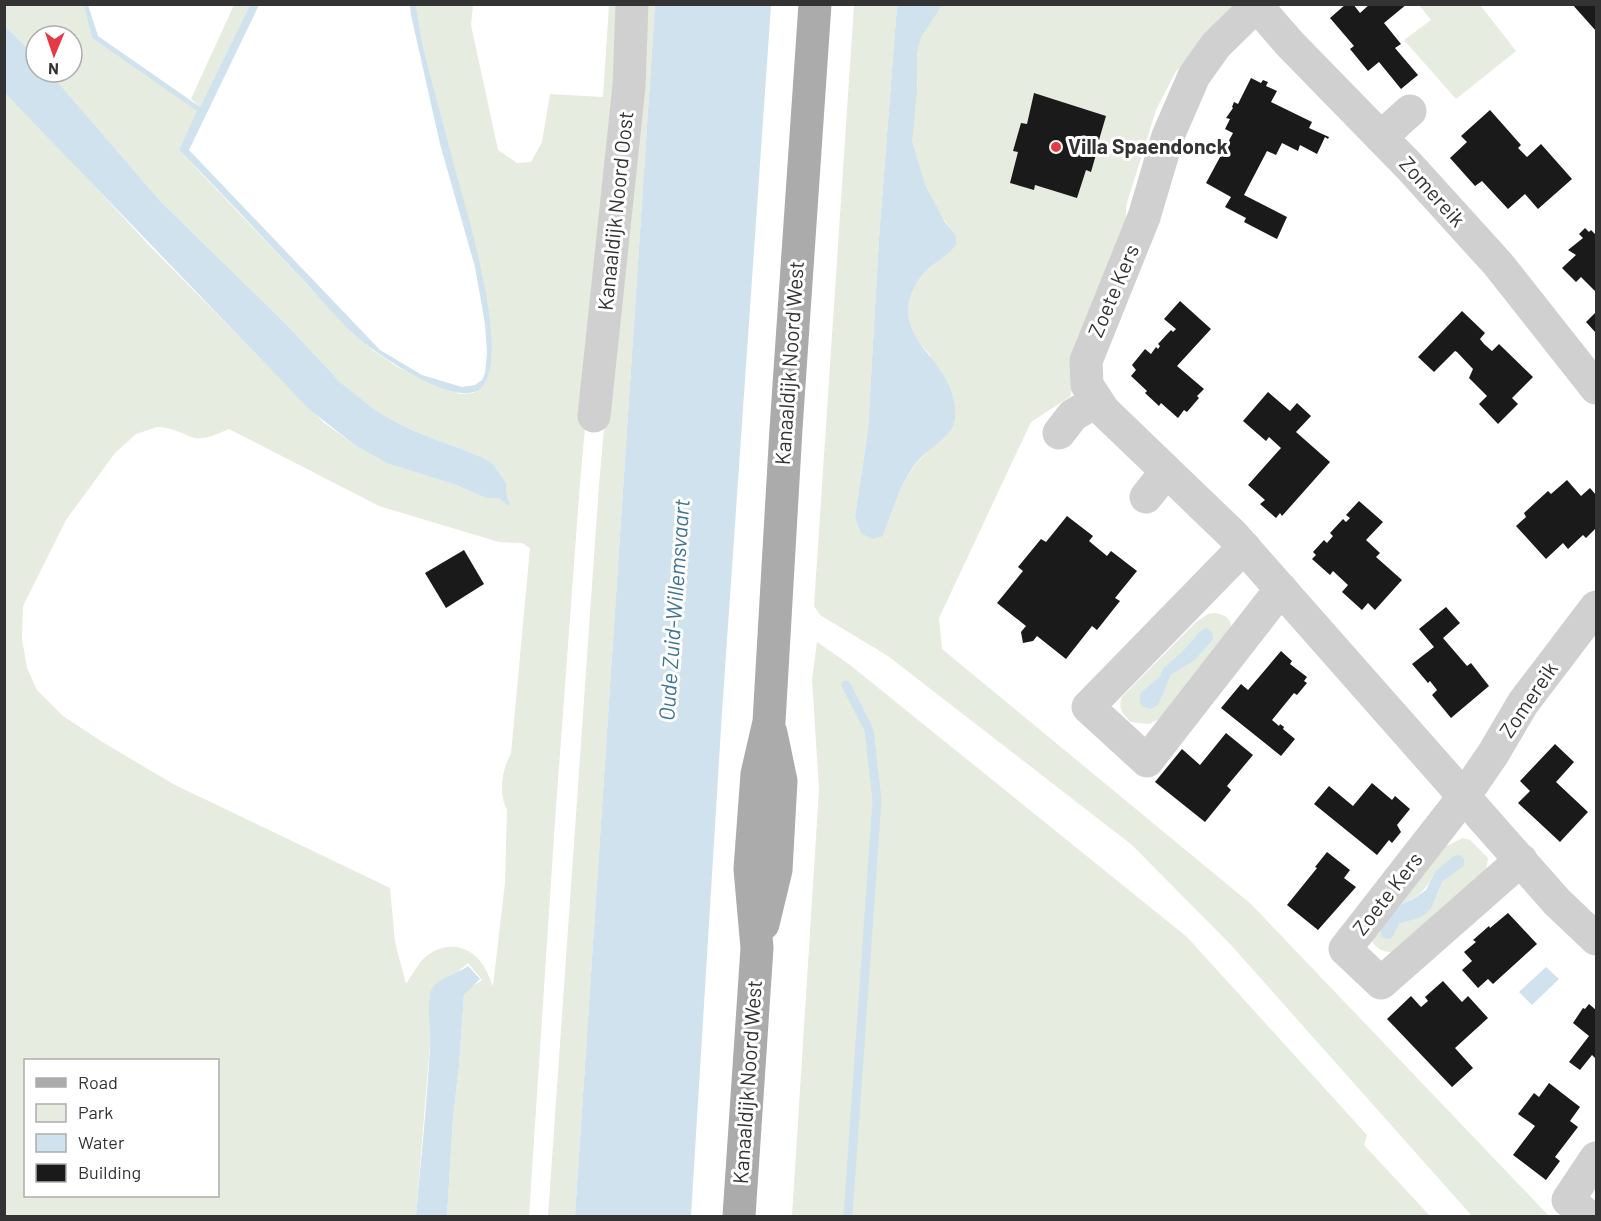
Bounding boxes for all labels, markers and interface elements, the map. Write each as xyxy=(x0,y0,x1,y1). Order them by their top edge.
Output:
north arrow xyxy=(24,24,84,84)
text: N xyxy=(48,60,59,79)
street label: Kanaaldijk Noord Oost xyxy=(592,110,637,312)
place label: Villa Spaendonck xyxy=(1068,133,1228,158)
marker: Villa Spaendonck xyxy=(1049,140,1063,154)
street label: Zomereik xyxy=(1395,151,1471,231)
street label: Zoete Kers xyxy=(1082,240,1143,340)
street label: Kanaaldijk Noord West xyxy=(769,260,808,466)
water label: Oude Zuid-Willemsvaart xyxy=(652,498,694,722)
street label: Zomereik xyxy=(1493,657,1562,742)
street label: Zoete Kers xyxy=(1347,847,1427,939)
street label: Kanaaldijk Noord West xyxy=(727,979,766,1185)
legend xyxy=(24,1059,219,1197)
text: Road xyxy=(78,1071,118,1093)
text: Park xyxy=(78,1101,113,1123)
text: Water xyxy=(78,1131,125,1153)
text: Building xyxy=(78,1161,141,1183)

